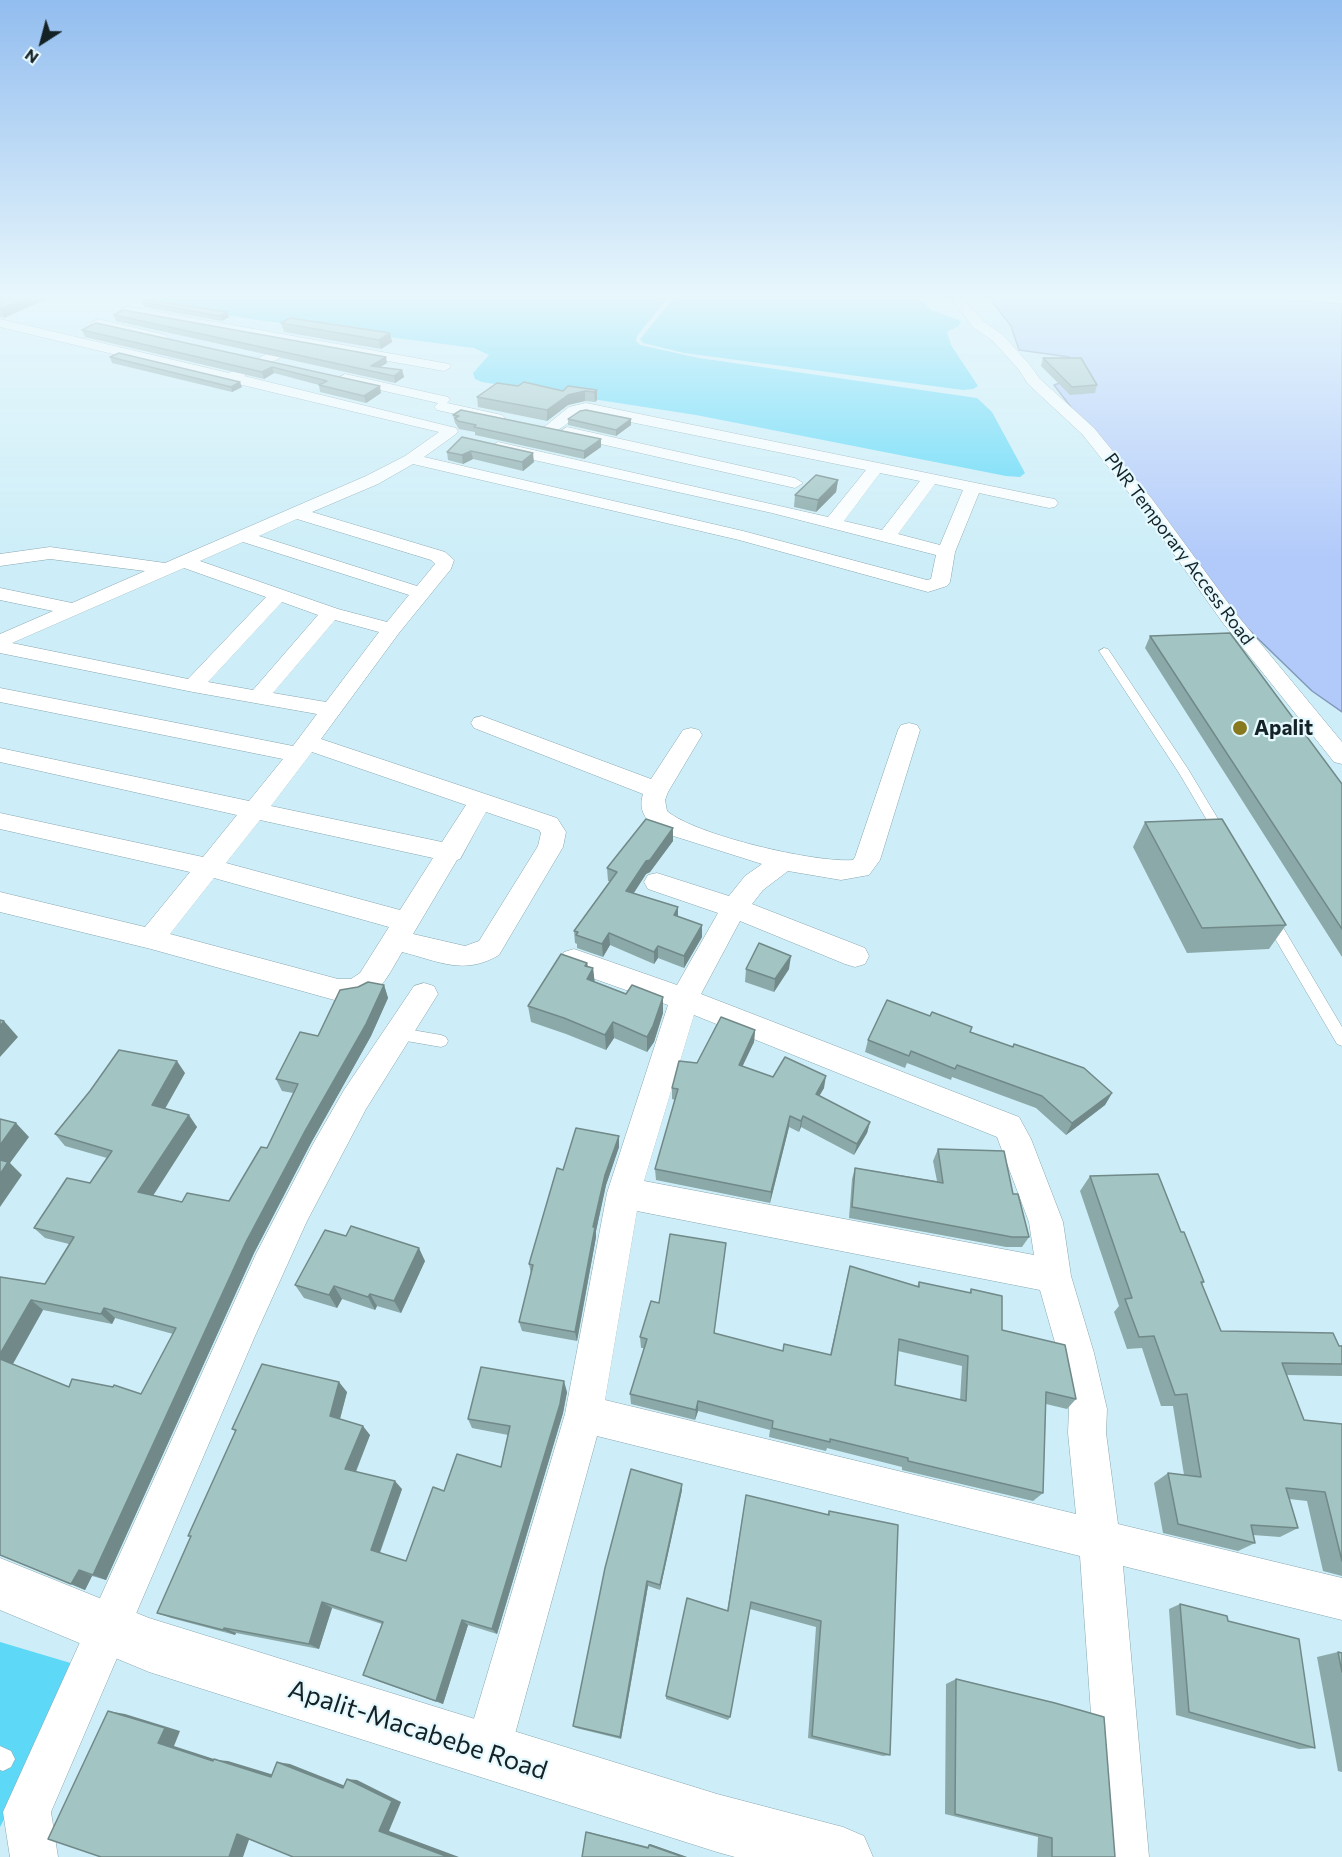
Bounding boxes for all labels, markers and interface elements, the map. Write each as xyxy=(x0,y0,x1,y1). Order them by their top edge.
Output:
north arrow xyxy=(12,12,72,72)
text: N xyxy=(21,46,42,68)
street label: PNR Temporary Access Road xyxy=(1100,449,1258,649)
place label: Apalit xyxy=(1254,715,1313,741)
marker: Apalit xyxy=(1231,719,1249,737)
street label: Apalit-Macabebe Road xyxy=(285,1673,551,1787)

